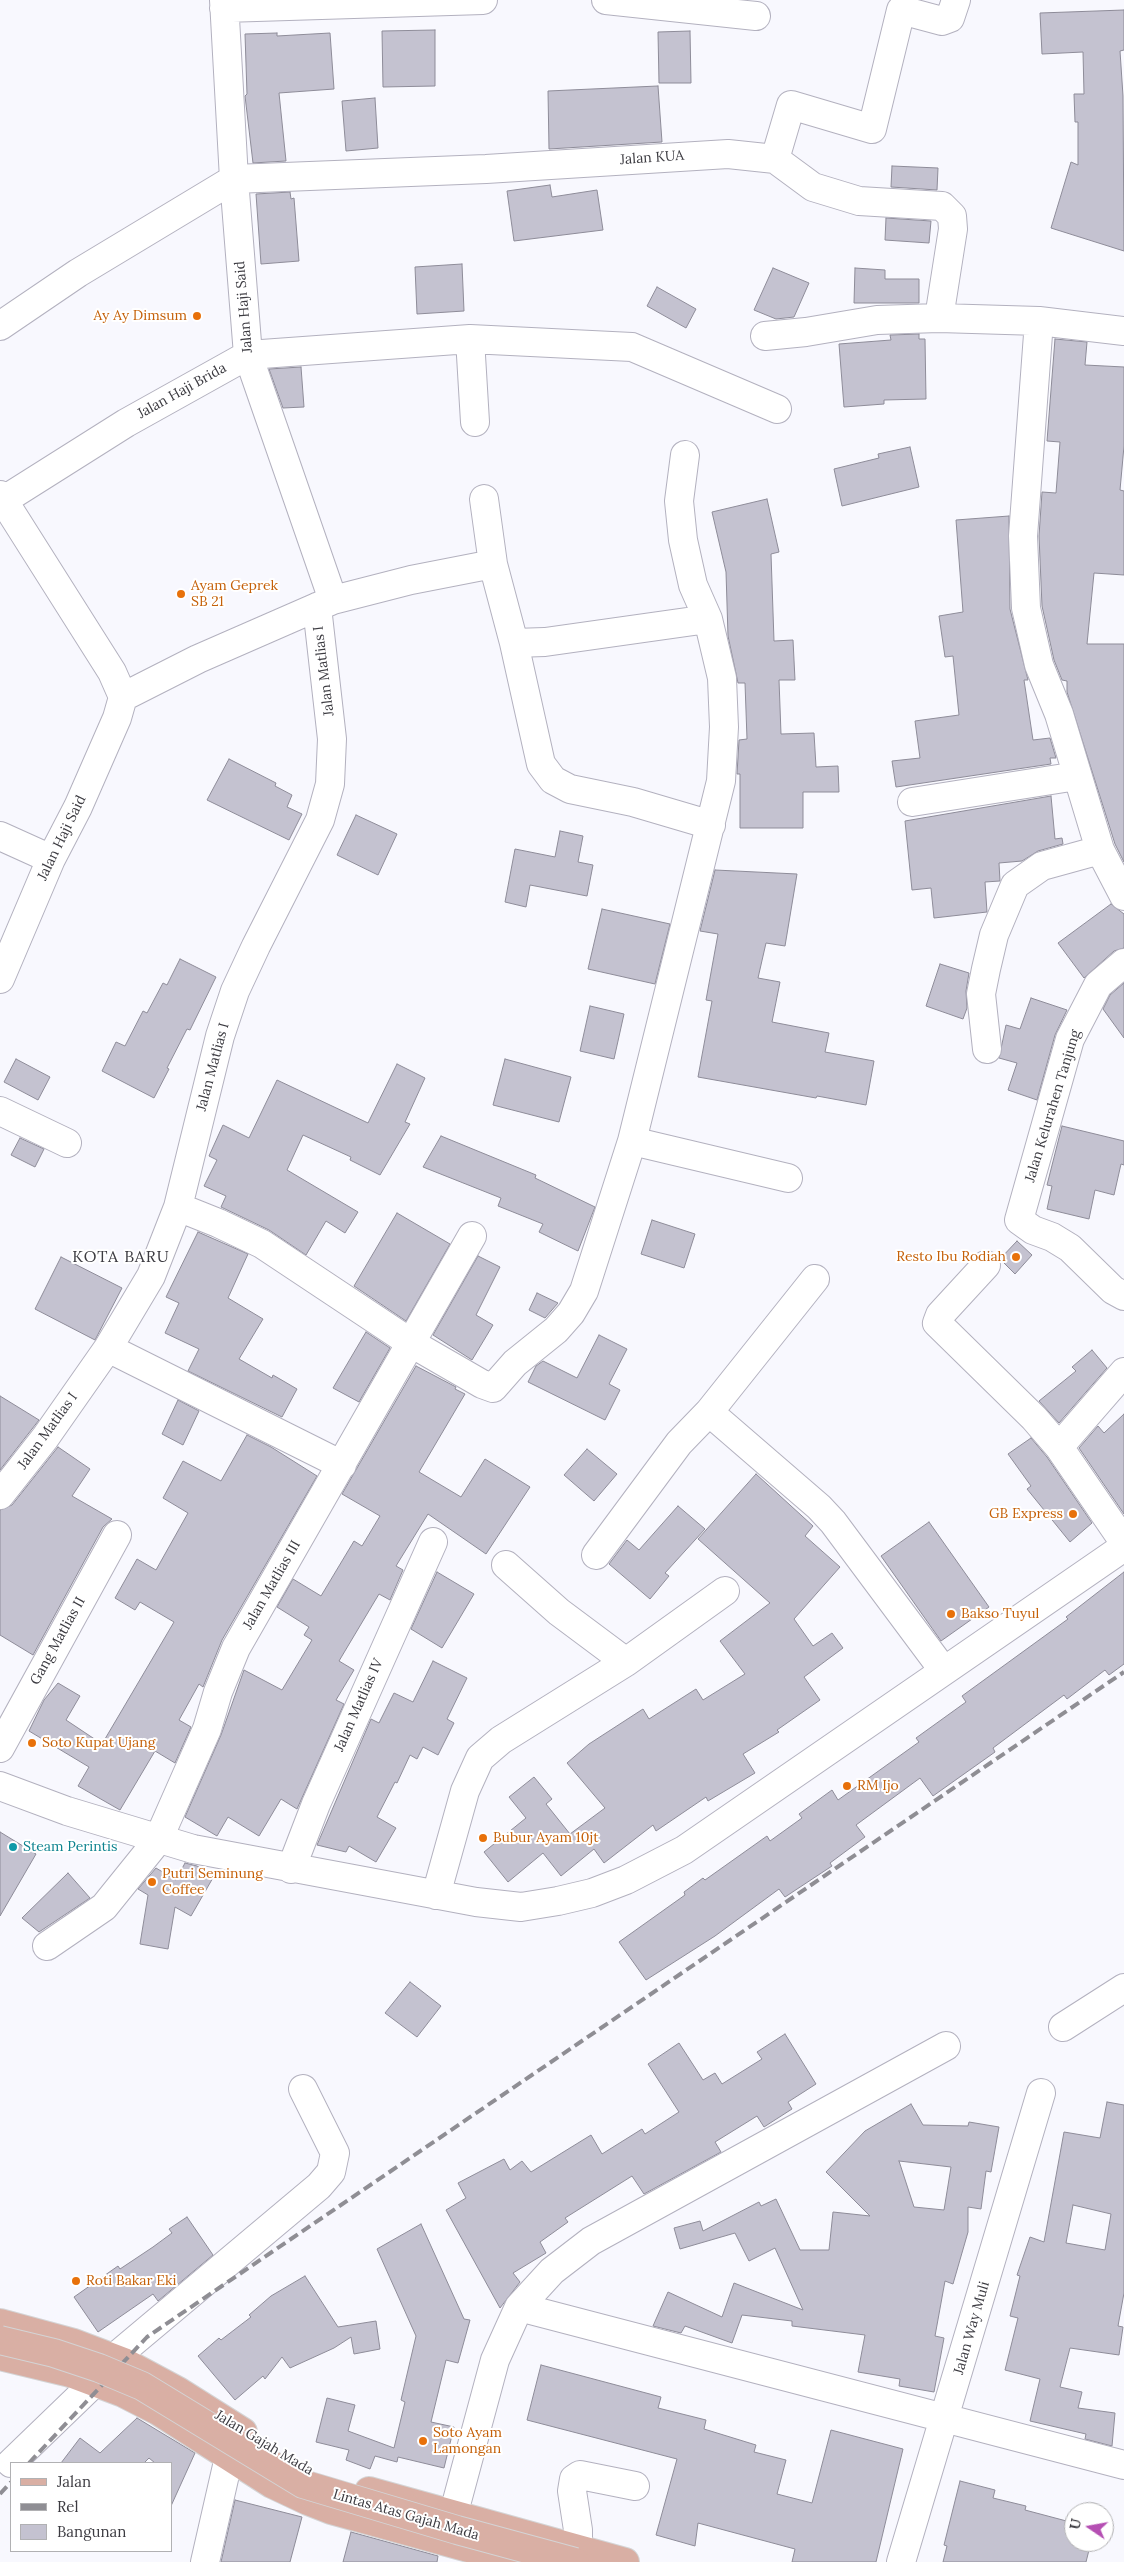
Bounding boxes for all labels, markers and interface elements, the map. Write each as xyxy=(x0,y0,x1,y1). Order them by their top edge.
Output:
street label: Jalan KUA xyxy=(620,147,684,169)
street label: Jalan Haji Said xyxy=(232,260,256,354)
place label: Ay Ay Dimsum xyxy=(94,308,187,324)
marker: Ay Ay Dimsum xyxy=(191,310,203,322)
street label: Jalan Haji Brida xyxy=(135,360,229,422)
place label: Ayam Geprek SB 21 xyxy=(191,578,278,610)
marker: Ayam Geprek SB 21 xyxy=(175,588,187,600)
street label: Jalan Matlias I xyxy=(310,625,338,717)
street label: Jalan Haji Said xyxy=(34,793,90,883)
street label: Jalan Matlias I xyxy=(193,1021,233,1113)
street label: Jalan Kelurahen Tanjung xyxy=(1022,1028,1084,1184)
district label: KOTA BARU xyxy=(71,1247,171,1267)
place label: Resto Ibu Rodiah xyxy=(896,1249,1006,1265)
marker: Resto Ibu Rodiah xyxy=(1010,1251,1022,1263)
street label: Jalan Matlias I xyxy=(15,1389,81,1473)
place label: GB Express xyxy=(989,1506,1063,1522)
marker: GB Express xyxy=(1067,1508,1079,1520)
street label: Jalan Matlias III xyxy=(240,1537,304,1633)
street label: Gang Matlias II xyxy=(27,1594,89,1688)
place label: Bakso Tuyul xyxy=(961,1606,1039,1622)
marker: Bakso Tuyul xyxy=(945,1608,957,1620)
street label: Jalan Matlias IV xyxy=(331,1656,387,1754)
place label: Soto Kupat Ujang xyxy=(42,1735,155,1751)
marker: Soto Kupat Ujang xyxy=(26,1737,38,1749)
place label: RM Ijo xyxy=(857,1778,899,1794)
marker: RM Ijo xyxy=(841,1780,853,1792)
place label: Bubur Ayam 10jt xyxy=(493,1830,599,1846)
marker: Bubur Ayam 10jt xyxy=(477,1832,489,1844)
place label: Steam Perintis xyxy=(23,1839,117,1855)
marker: Steam Perintis xyxy=(7,1841,19,1853)
place label: Putri Seminung Coffee xyxy=(162,1866,263,1898)
marker: Putri Seminung Coffee xyxy=(146,1876,158,1888)
place label: Roti Bakar Eki xyxy=(86,2273,176,2289)
marker: Roti Bakar Eki xyxy=(70,2275,82,2287)
street label: Jalan Way Muli xyxy=(951,2280,993,2376)
street label: Jalan Gajah Mada xyxy=(212,2407,316,2479)
place label: Soto Ayam Lamongan xyxy=(433,2425,502,2458)
marker: Soto Ayam Lamongan xyxy=(417,2435,429,2447)
legend xyxy=(10,2462,172,2552)
text: Jalan xyxy=(57,2472,91,2491)
street label: Lintas Atas Gajah Mada xyxy=(331,2486,481,2544)
text: Rel xyxy=(57,2497,79,2516)
north arrow xyxy=(1064,2502,1114,2552)
text: U xyxy=(1065,2517,1085,2531)
text: Bangunan xyxy=(57,2522,126,2541)

